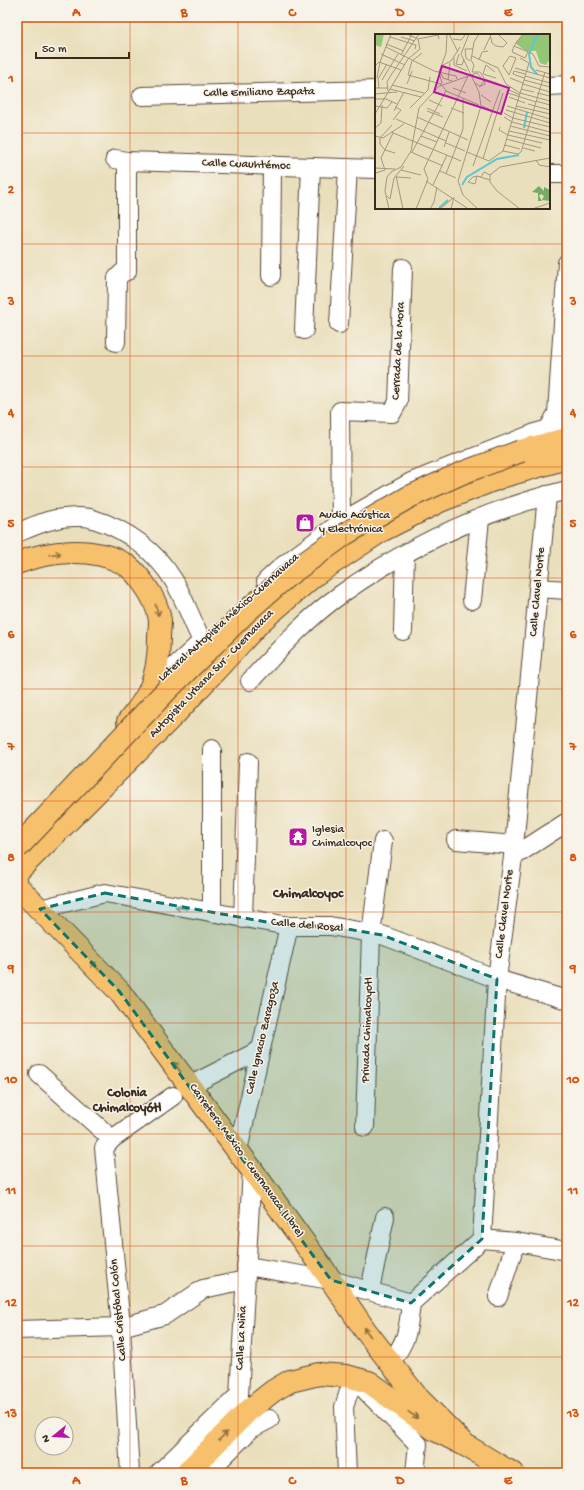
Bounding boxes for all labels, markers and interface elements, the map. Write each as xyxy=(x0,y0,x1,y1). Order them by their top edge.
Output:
text: A xyxy=(71,6,81,21)
text: B xyxy=(180,6,189,21)
text: C xyxy=(287,6,297,21)
text: D xyxy=(395,6,405,21)
text: E xyxy=(504,6,513,21)
scale bar xyxy=(36,34,129,60)
inset map xyxy=(375,34,550,209)
text: 50 m xyxy=(42,43,67,57)
text: 1 xyxy=(7,72,14,87)
text: 1 xyxy=(569,72,576,87)
street label: Calle Emiliano Zapata xyxy=(203,85,315,101)
street label: Calle Cuauhtémoc xyxy=(202,156,291,174)
text: 2 xyxy=(8,183,15,198)
text: 2 xyxy=(570,183,577,198)
text: 3 xyxy=(7,295,15,310)
text: 3 xyxy=(569,295,577,310)
street label: Cerrada de la Mora xyxy=(389,301,409,400)
text: 4 xyxy=(7,406,15,421)
text: 4 xyxy=(569,406,577,421)
place label: Audio Acústica y Electrónica xyxy=(319,509,390,537)
shop icon: Audio Acústica y Electrónica xyxy=(294,512,316,534)
text: 5 xyxy=(8,517,15,532)
text: 5 xyxy=(570,517,577,532)
street label: Calle Clavel Norte xyxy=(527,546,549,637)
one-way arrow xyxy=(48,550,61,558)
street label: Lateral Autopista México-Cuernavaca xyxy=(156,551,303,685)
one-way arrow xyxy=(154,604,161,617)
street label: Autopista Urbana Sur - Cuernavaca xyxy=(147,607,277,741)
text: 6 xyxy=(8,628,15,643)
text: 6 xyxy=(570,628,577,643)
text: 7 xyxy=(7,740,16,755)
text: 7 xyxy=(569,740,578,755)
place label: Iglesia Chimalcoyoc xyxy=(312,823,373,851)
temple icon: Iglesia Chimalcoyoc xyxy=(287,826,309,848)
text: 8 xyxy=(7,851,15,866)
text: 8 xyxy=(569,851,577,866)
street label: Calle Clavel Norte xyxy=(493,868,518,959)
district label: Chimalcoyoc xyxy=(272,886,344,903)
one-way arrow xyxy=(175,903,188,911)
street label: Calle del Rosal xyxy=(270,916,344,936)
one-way arrow xyxy=(90,961,100,971)
text: 9 xyxy=(7,962,15,977)
text: 9 xyxy=(569,962,577,977)
street label: Privada Chimalcoyotl xyxy=(359,977,377,1084)
street label: Calle Ignacio Zaragoza xyxy=(243,980,283,1096)
one-way arrow xyxy=(173,1061,181,1072)
text: 10 xyxy=(4,1073,18,1088)
text: 10 xyxy=(566,1073,580,1088)
street label: Carretera México - Cuernavaca (Libre) xyxy=(185,1081,307,1241)
district label: Colonia Chimalcoyótl xyxy=(92,1086,161,1116)
text: 11 xyxy=(5,1184,16,1199)
text: 11 xyxy=(567,1184,578,1199)
street label: Calle Cristóbal Colón xyxy=(108,1258,130,1362)
text: 12 xyxy=(4,1296,17,1311)
text: 12 xyxy=(566,1296,579,1311)
street label: Calle La Niña xyxy=(233,1305,251,1370)
one-way arrow xyxy=(362,1326,371,1337)
text: 13 xyxy=(4,1407,17,1422)
text: 13 xyxy=(566,1407,579,1422)
one-way arrow xyxy=(408,1411,419,1419)
north arrow xyxy=(34,1416,74,1456)
one-way arrow xyxy=(218,1431,228,1441)
text: N xyxy=(40,1433,53,1444)
text: A xyxy=(71,1474,81,1489)
text: B xyxy=(180,1474,189,1489)
text: C xyxy=(287,1474,297,1489)
text: D xyxy=(395,1474,405,1489)
text: E xyxy=(504,1474,513,1489)

